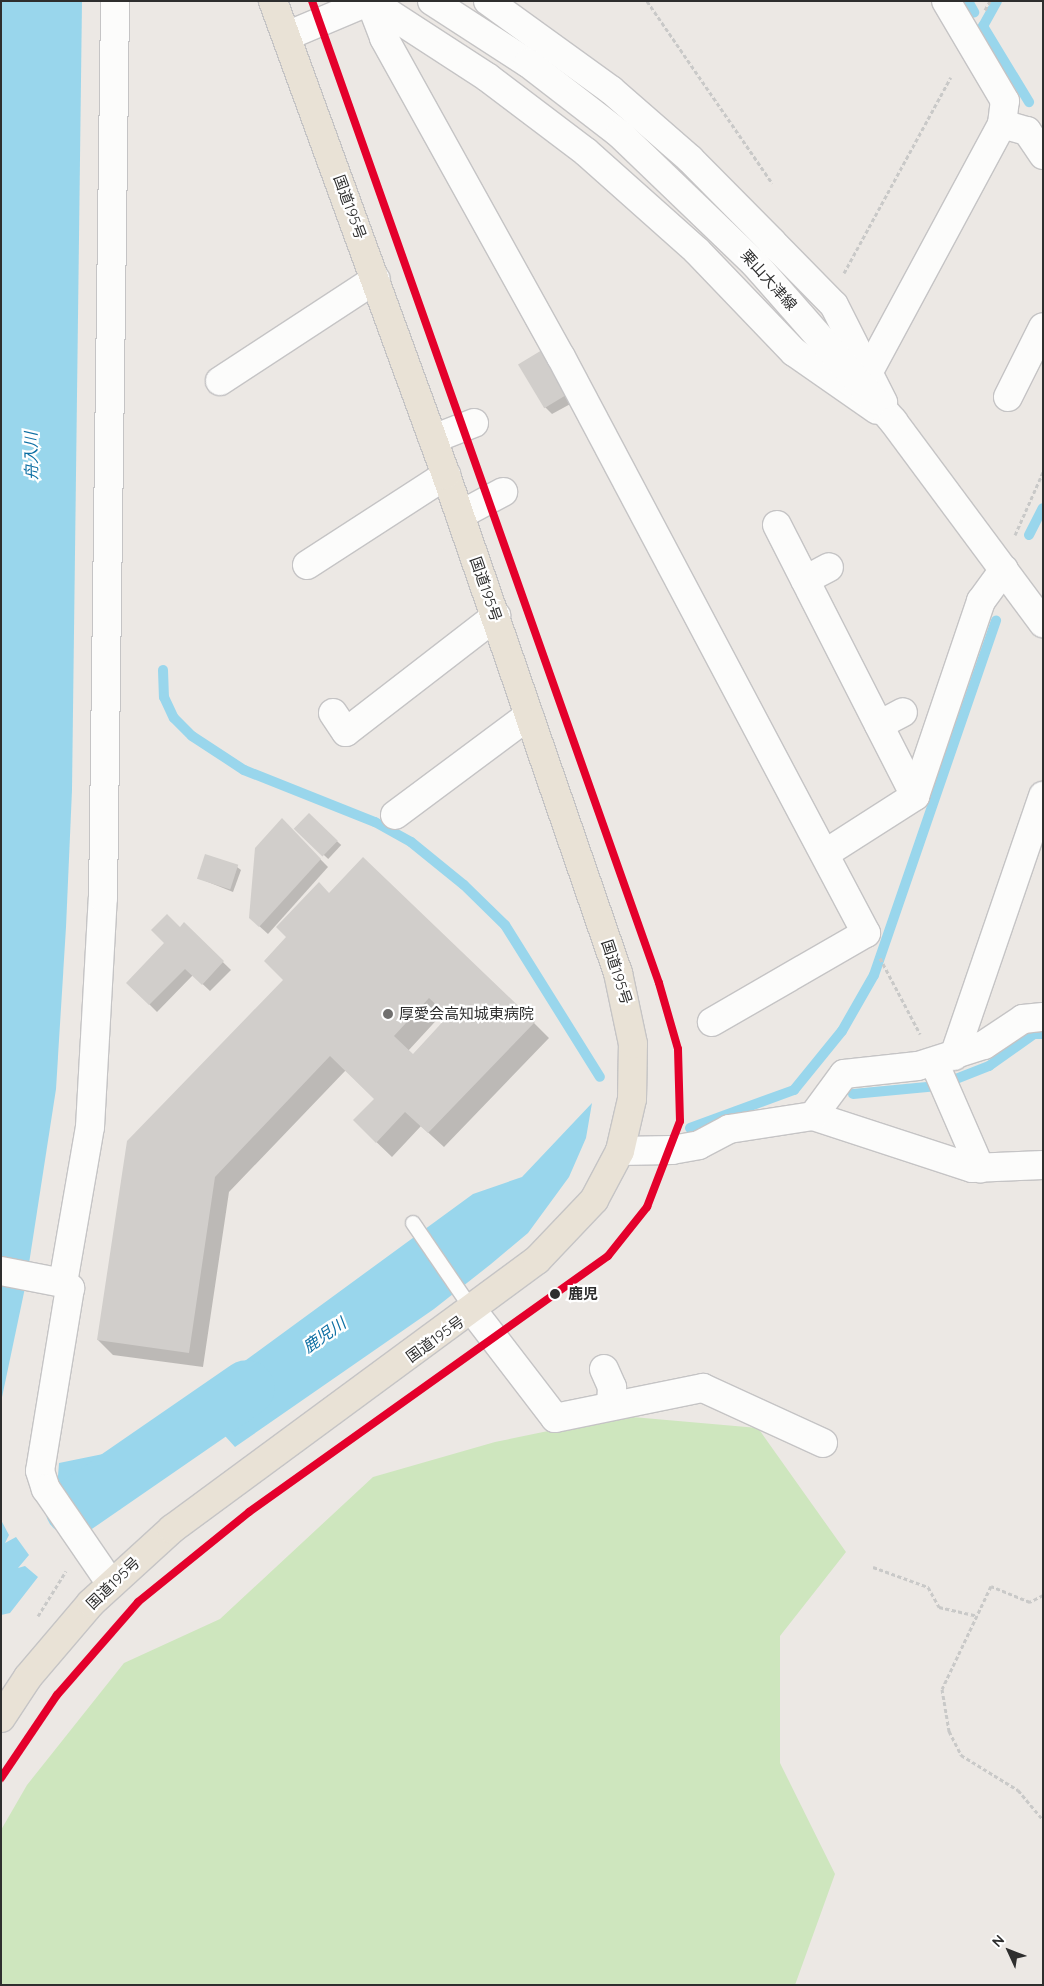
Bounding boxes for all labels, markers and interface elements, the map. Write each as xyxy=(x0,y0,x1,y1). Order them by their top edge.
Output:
street label: 国道195号 xyxy=(330,172,370,242)
street label: 栗山大津線 xyxy=(737,246,801,314)
water label: 舟入川 xyxy=(21,432,41,480)
street label: 国道195号 xyxy=(467,554,505,624)
street label: 国道195号 xyxy=(598,937,636,1007)
place label: 厚愛会高知城東病院 xyxy=(399,1005,534,1023)
marker: 厚愛会高知城東病院 xyxy=(381,1007,395,1021)
marker: 鹿児 xyxy=(546,1285,564,1303)
place label: 鹿児 xyxy=(568,1285,598,1303)
street label: 国道195号 xyxy=(403,1312,467,1366)
water label: 鹿児川 xyxy=(299,1313,349,1357)
street label: 国道195号 xyxy=(83,1553,143,1613)
north arrow xyxy=(984,1926,1034,1976)
text: N xyxy=(988,1931,1008,1951)

